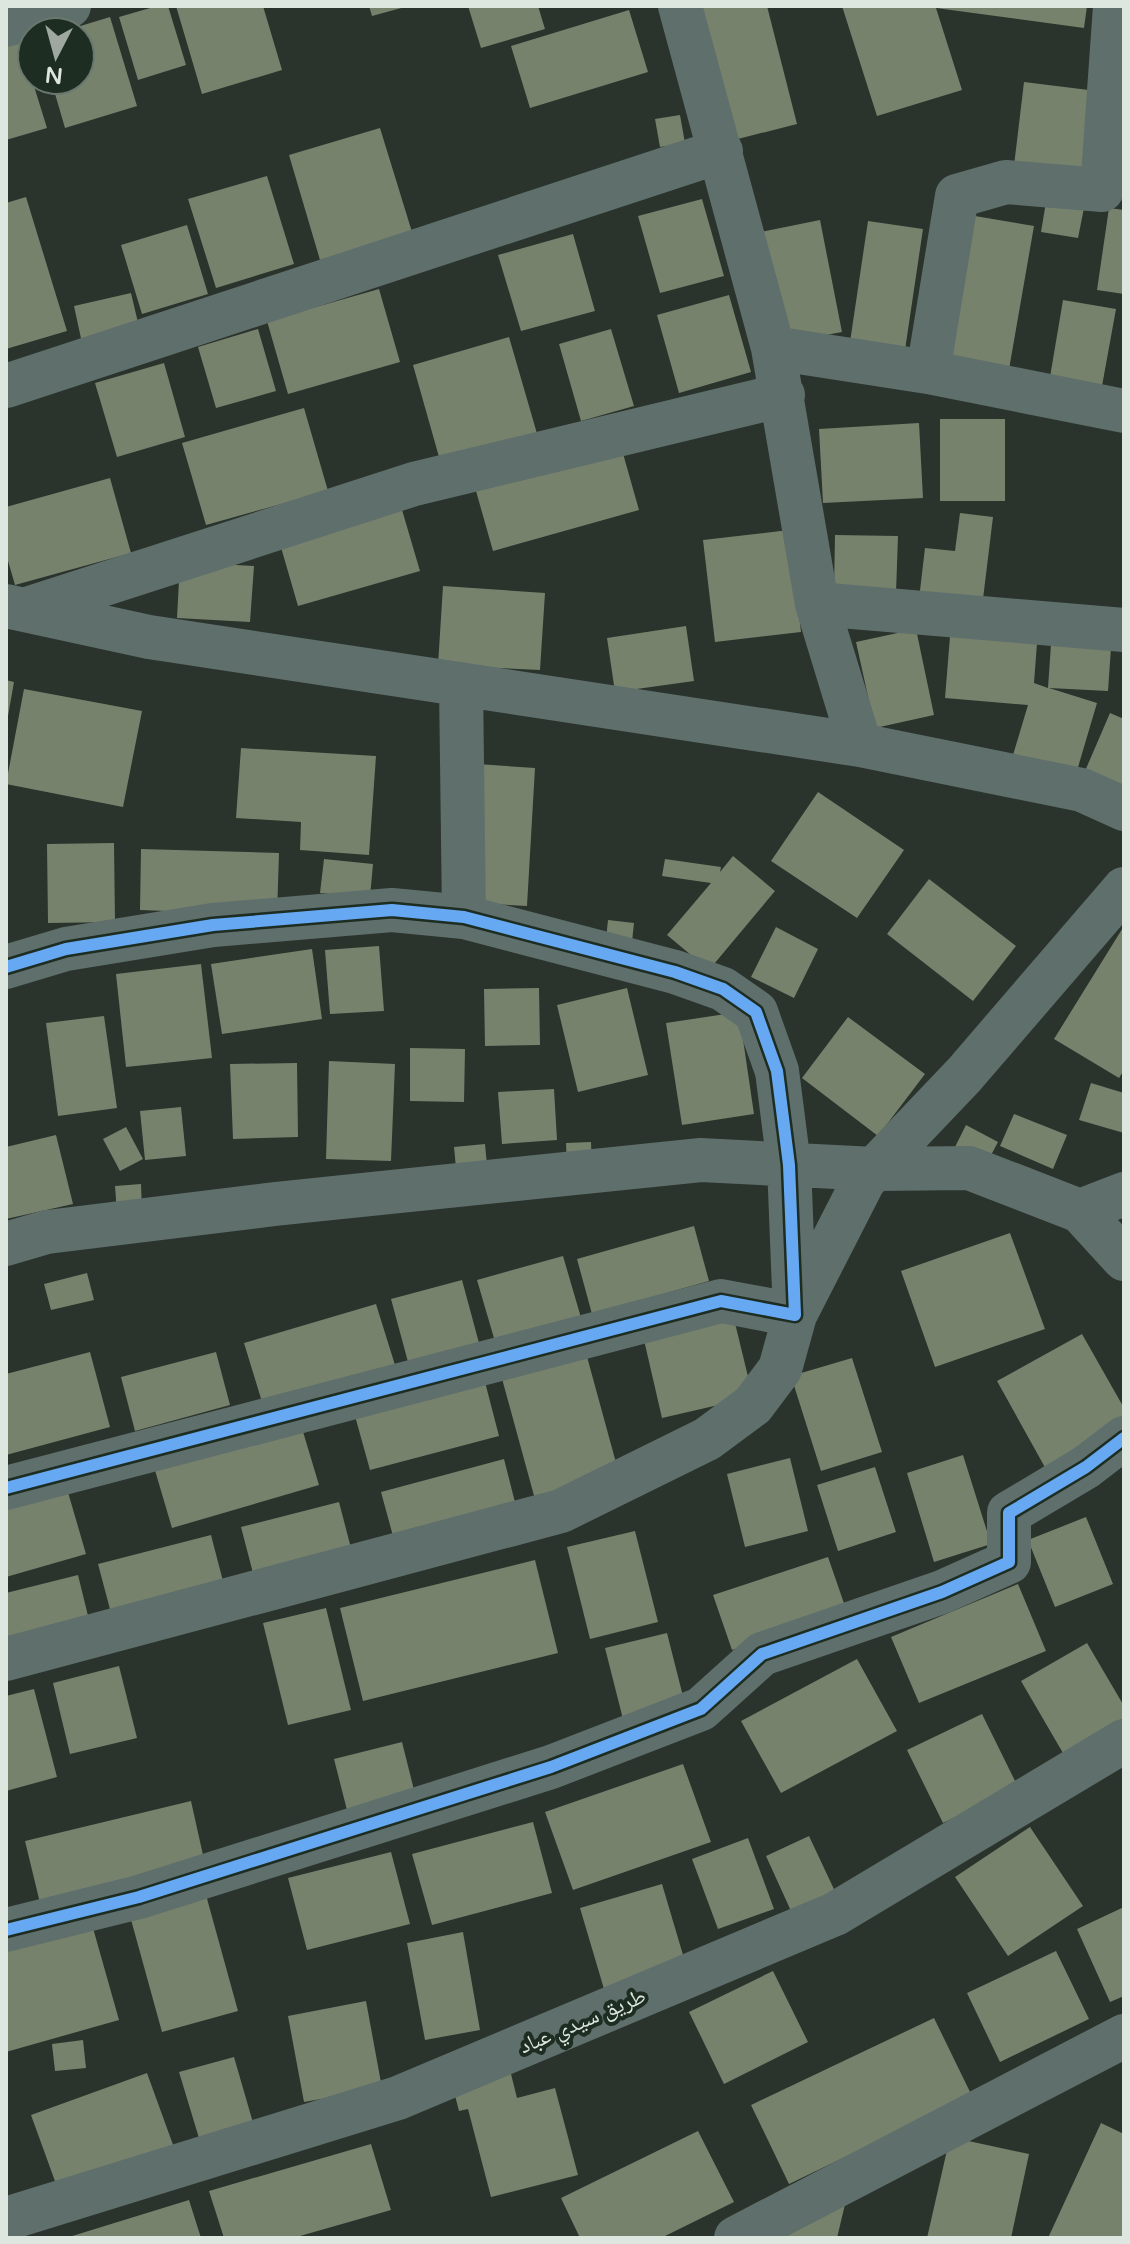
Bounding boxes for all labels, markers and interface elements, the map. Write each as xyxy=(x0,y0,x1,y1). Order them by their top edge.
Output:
north arrow xyxy=(16,16,96,96)
text: N xyxy=(44,61,64,89)
street label: طريق سيدي عباد xyxy=(515,1983,651,2063)

